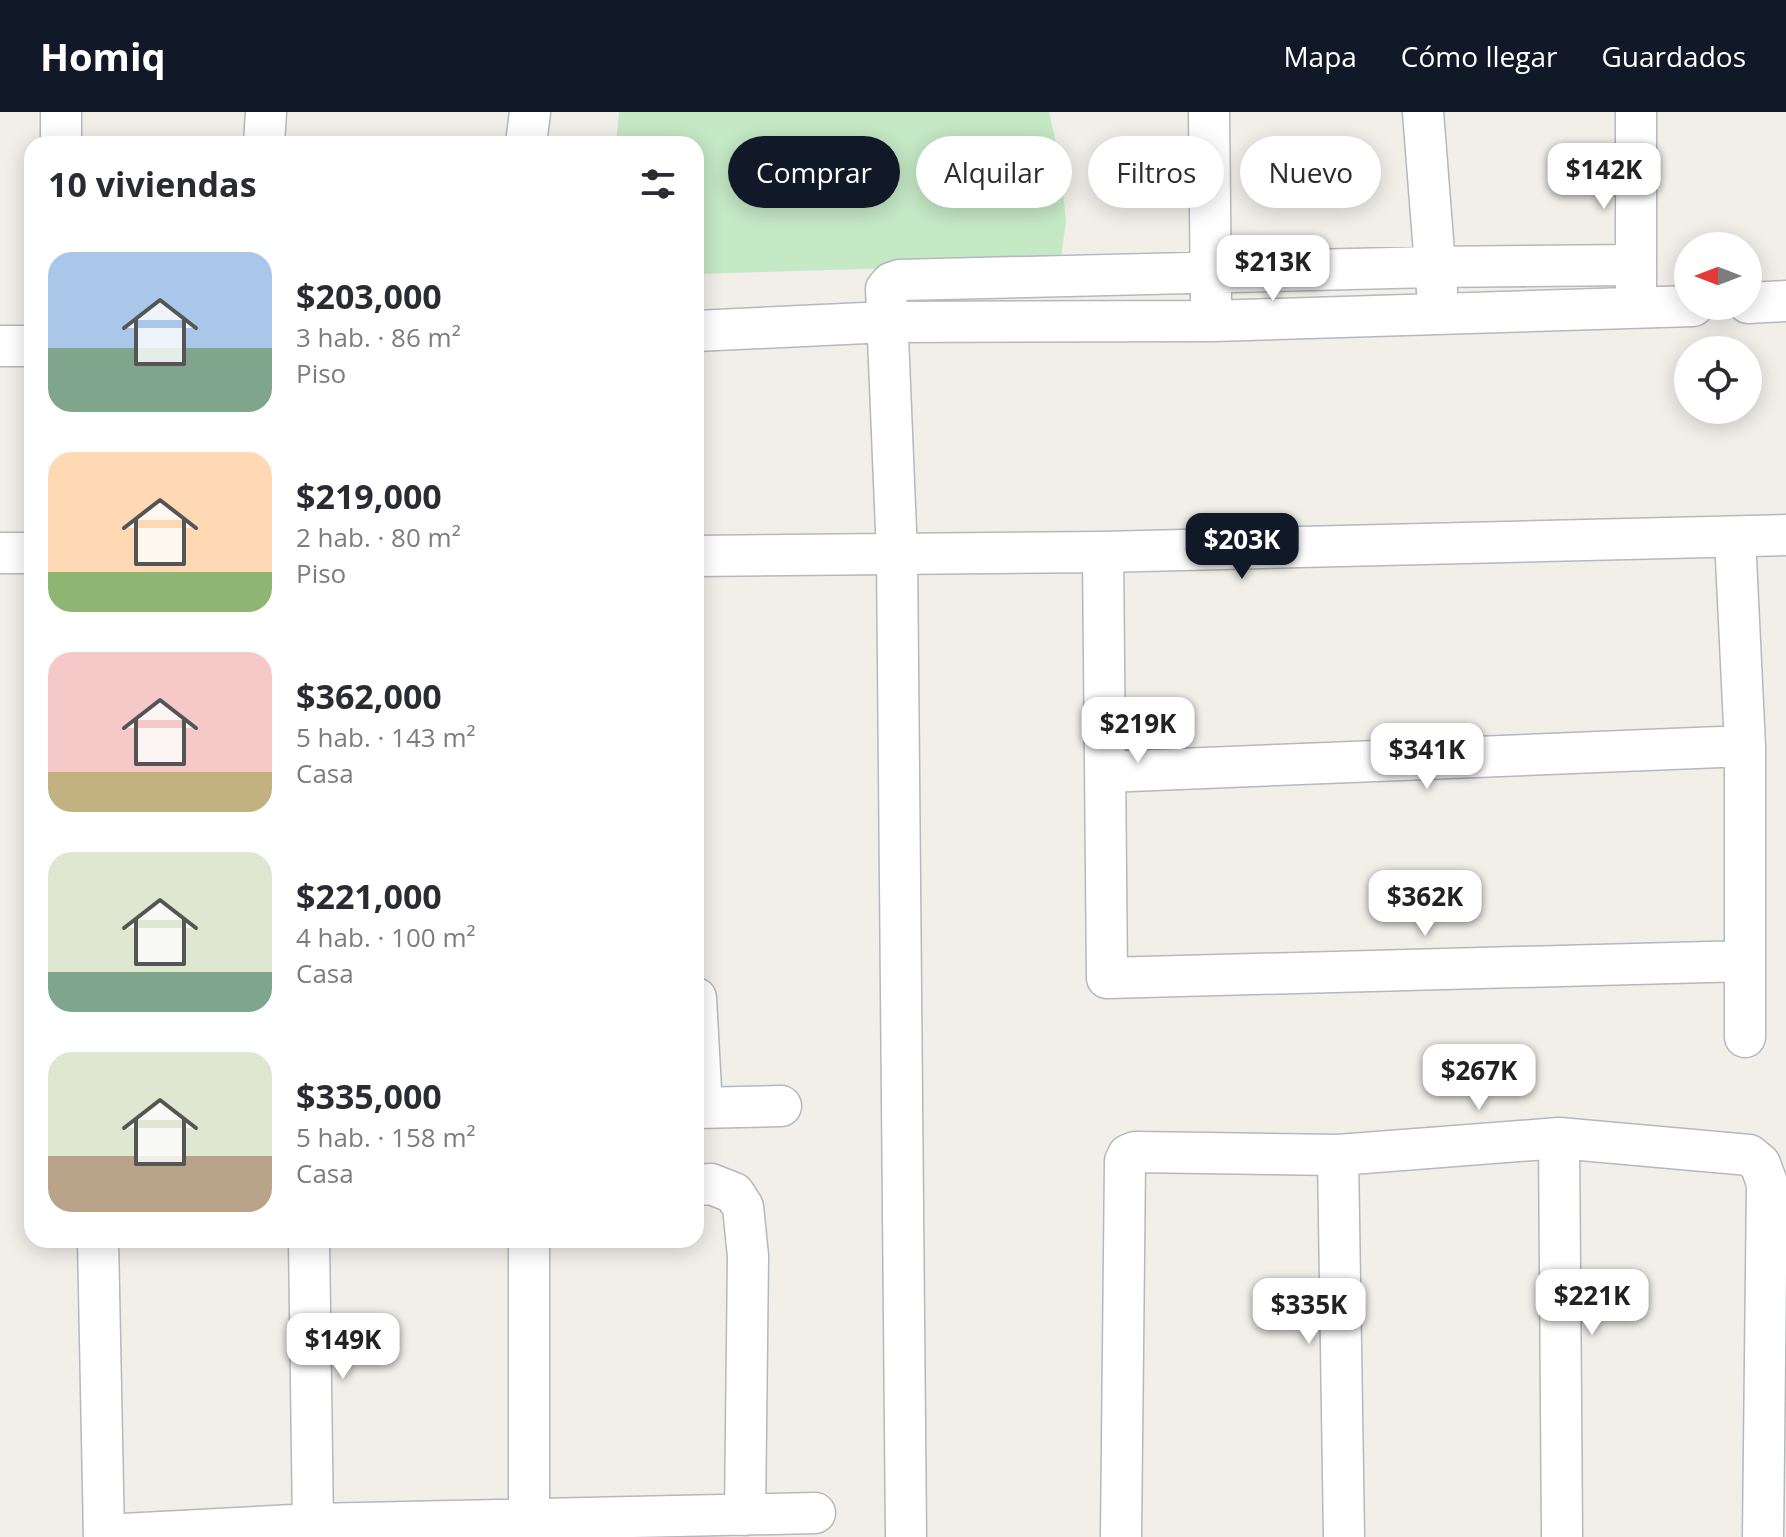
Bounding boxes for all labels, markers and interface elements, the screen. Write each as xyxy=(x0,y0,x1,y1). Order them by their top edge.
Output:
text: Homiq xyxy=(40,30,166,82)
text: Mapa xyxy=(1283,37,1357,75)
text: Cómo llegar xyxy=(1401,37,1557,75)
text: Guardados xyxy=(1601,37,1746,75)
chip: Comprar xyxy=(728,136,900,208)
chip: Alquilar xyxy=(916,136,1072,208)
chip: Filtros xyxy=(1088,136,1224,208)
chip: Nuevo xyxy=(1240,136,1381,208)
pin: $142K xyxy=(1548,143,1660,211)
text: $142K xyxy=(1566,151,1642,187)
text: 10 viviendas xyxy=(48,161,257,207)
icon: filters xyxy=(636,162,680,206)
north arrow xyxy=(1674,232,1762,320)
map controls xyxy=(1674,232,1762,424)
pin: $213K xyxy=(1217,235,1329,303)
text: $213K xyxy=(1235,243,1311,279)
text: $203,000 xyxy=(296,273,442,319)
icon: home xyxy=(112,284,208,380)
text: 3 hab. · 86 m² xyxy=(296,319,461,355)
button: locate xyxy=(1674,336,1762,424)
text: Piso xyxy=(296,355,346,391)
text: $219,000 xyxy=(296,473,442,519)
icon: home xyxy=(112,484,208,580)
pin: $203K xyxy=(1186,513,1298,581)
text: 2 hab. · 80 m² xyxy=(296,519,461,555)
text: $203K xyxy=(1204,521,1280,557)
text: Piso xyxy=(296,555,346,591)
text: $362,000 xyxy=(296,673,442,719)
icon: home xyxy=(112,684,208,780)
pin: $219K xyxy=(1082,697,1194,765)
text: $219K xyxy=(1100,705,1176,741)
text: 5 hab. · 143 m² xyxy=(296,719,476,755)
pin: $341K xyxy=(1371,723,1483,791)
text: $341K xyxy=(1389,731,1465,767)
text: Casa xyxy=(296,755,354,791)
pin: $362K xyxy=(1369,870,1481,938)
text: $221,000 xyxy=(296,873,442,919)
text: $362K xyxy=(1387,878,1463,914)
icon: home xyxy=(112,884,208,980)
text: 4 hab. · 100 m² xyxy=(296,919,476,955)
text: Casa xyxy=(296,955,354,991)
pin: $267K xyxy=(1423,1044,1535,1112)
text: $267K xyxy=(1441,1052,1517,1088)
text: $335,000 xyxy=(296,1073,442,1119)
icon: home xyxy=(112,1084,208,1180)
text: 5 hab. · 158 m² xyxy=(296,1119,476,1155)
text: Casa xyxy=(296,1155,354,1191)
pin: $221K xyxy=(1536,1269,1648,1337)
text: $221K xyxy=(1554,1277,1630,1313)
pin: $335K xyxy=(1253,1278,1365,1346)
text: $335K xyxy=(1271,1286,1347,1322)
pin: $149K xyxy=(287,1313,399,1381)
text: $149K xyxy=(305,1321,381,1357)

